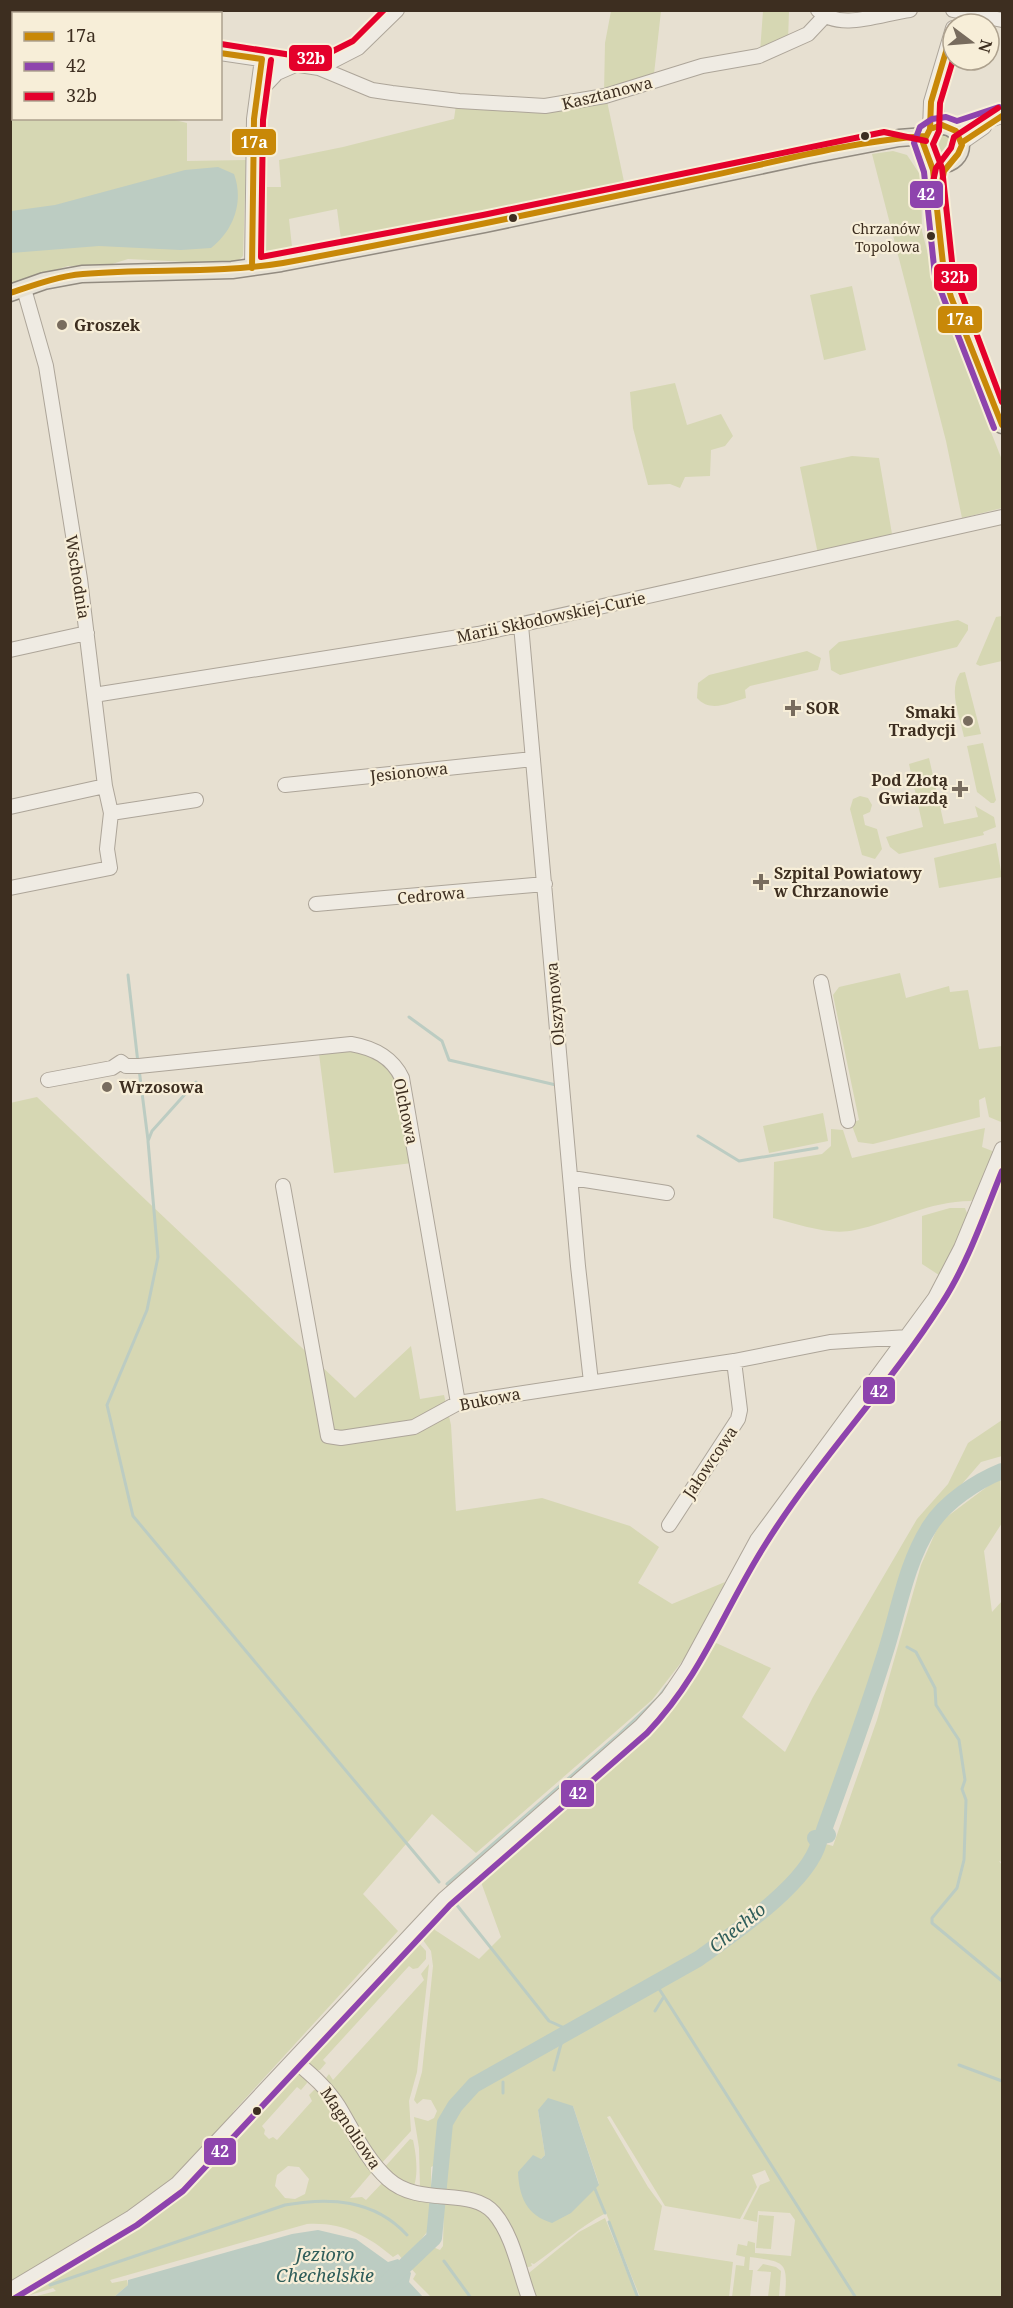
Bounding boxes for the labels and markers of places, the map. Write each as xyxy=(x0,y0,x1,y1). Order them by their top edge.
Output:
unlabelled marker xyxy=(859,130,871,142)
unlabelled marker xyxy=(507,212,519,224)
place label: Chrzanów Topolowa xyxy=(852,219,921,256)
marker: Chrzanów Topolowa xyxy=(925,230,937,242)
place label: Groszek xyxy=(74,314,141,336)
marker: Groszek xyxy=(55,318,69,332)
place label: SOR xyxy=(806,697,840,719)
marker: SOR xyxy=(784,699,802,717)
place label: Smaki Tradycji xyxy=(889,701,956,741)
marker: Smaki Tradycji xyxy=(961,714,975,728)
place label: Pod Złotą Gwiazdą xyxy=(871,769,948,809)
marker: Pod Złotą Gwiazdą xyxy=(953,782,967,796)
place label: Szpital Powiatowy w Chrzanowie xyxy=(773,862,923,902)
marker: Szpital Powiatowy w Chrzanowie xyxy=(752,873,770,891)
place label: Wrzosowa xyxy=(119,1076,204,1098)
marker: Wrzosowa xyxy=(100,1080,114,1094)
unlabelled marker xyxy=(251,2105,263,2117)

